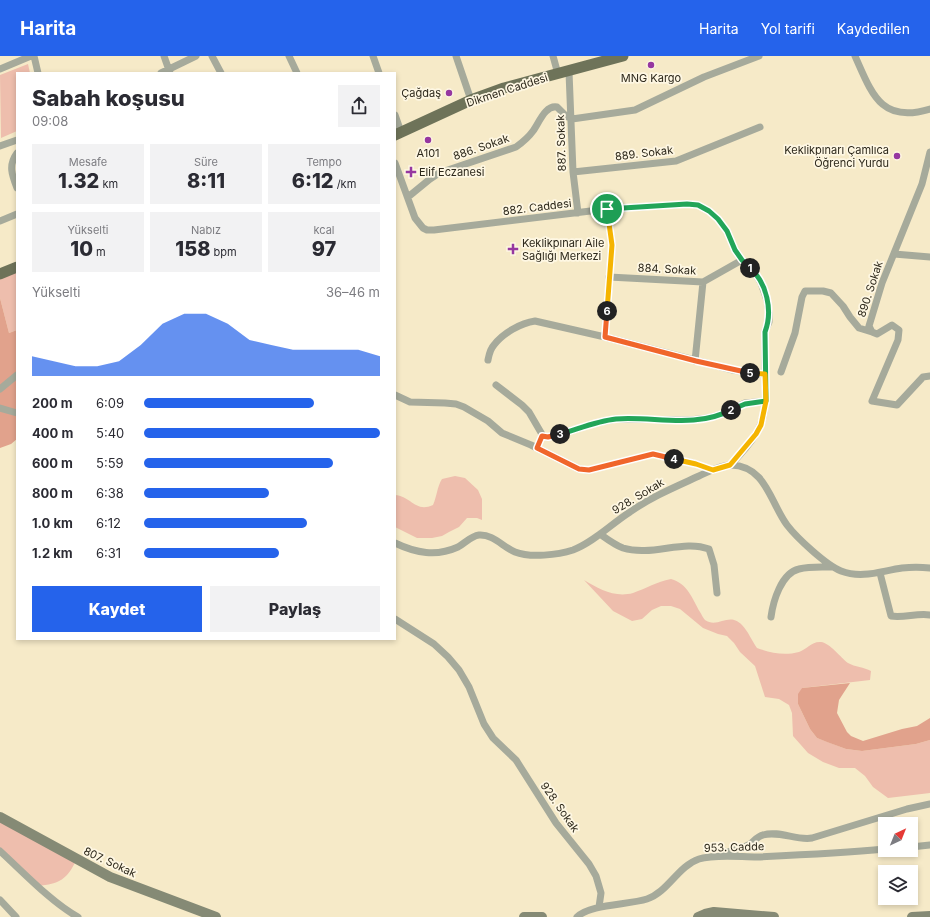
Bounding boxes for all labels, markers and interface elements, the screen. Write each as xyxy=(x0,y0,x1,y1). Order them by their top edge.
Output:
text: Harita xyxy=(20,17,76,40)
text: Harita xyxy=(699,20,739,37)
text: Yol tarifi xyxy=(761,20,815,37)
text: Kaydedilen xyxy=(837,20,910,37)
marker: MNG Kargo xyxy=(646,60,656,70)
street label: Dikmen Caddesi xyxy=(464,70,550,110)
place label: MNG Kargo xyxy=(621,71,682,85)
text: Sabah koşusu xyxy=(32,85,185,111)
button: share xyxy=(338,85,380,127)
place label: Çağdaş xyxy=(401,86,441,100)
marker: Çağdaş xyxy=(444,88,454,98)
text: 09:08 xyxy=(32,113,68,129)
street label: 887. Sokak xyxy=(553,114,569,172)
street label: 886. Sokak xyxy=(451,131,511,163)
marker: A101 xyxy=(423,135,433,145)
street label: 889. Sokak xyxy=(614,142,674,164)
place label: Keklikpınarı Çamlıca Öğrenci Yurdu xyxy=(784,143,889,170)
place label: A101 xyxy=(416,146,440,160)
marker: Keklikpınarı Çamlıca Öğrenci Yurdu xyxy=(892,151,902,161)
text: Mesafe xyxy=(69,155,107,169)
text: Süre xyxy=(194,155,218,169)
text: Tempo xyxy=(306,155,342,169)
place label: Elif Eczanesi xyxy=(419,165,484,179)
marker: Elif Eczanesi xyxy=(406,167,416,177)
text: 1.32 xyxy=(58,169,99,193)
text: 8:11 xyxy=(187,169,225,193)
text: 6:12 xyxy=(292,169,334,193)
text: km xyxy=(99,177,118,191)
text: /km xyxy=(334,177,356,191)
pin xyxy=(590,192,624,226)
street label: 882. Caddesi xyxy=(502,196,572,218)
icon: arrive xyxy=(596,198,618,220)
text: Yükselti xyxy=(68,223,108,237)
text: Nabız xyxy=(191,223,221,237)
text: kcal xyxy=(313,223,335,237)
place label: Keklikpınarı Aile Sağlığı Merkezi xyxy=(522,236,604,263)
text: 10 xyxy=(70,237,93,261)
text: 158 xyxy=(175,237,210,261)
text: 97 xyxy=(312,237,336,261)
marker: Keklikpınarı Aile Sağlığı Merkezi xyxy=(507,243,519,255)
text: m xyxy=(93,245,106,259)
text: bpm xyxy=(210,245,237,259)
pin: 1 xyxy=(740,258,760,278)
street label: 890. Sokak xyxy=(854,259,886,319)
street label: 884. Sokak xyxy=(637,260,697,278)
text: 1 xyxy=(748,261,752,275)
text: Yükselti xyxy=(32,284,80,300)
text: 36–46 m xyxy=(326,284,380,300)
pin: 6 xyxy=(597,301,617,321)
text: 6 xyxy=(603,304,611,318)
pin: 5 xyxy=(740,363,760,383)
text: 5 xyxy=(746,366,754,380)
text: 200 m xyxy=(32,395,73,411)
text: 6:09 xyxy=(96,395,124,411)
pin: 2 xyxy=(721,400,741,420)
text: 2 xyxy=(728,403,734,417)
pin: 3 xyxy=(550,424,570,444)
text: 400 m xyxy=(32,425,73,441)
text: 5:40 xyxy=(96,425,124,441)
text: 3 xyxy=(556,427,564,441)
pin: 4 xyxy=(664,449,684,469)
text: 4 xyxy=(670,452,678,466)
text: 600 m xyxy=(32,455,73,471)
text: 5:59 xyxy=(96,455,124,471)
street label: 928. Sokak xyxy=(609,475,667,517)
text: 800 m xyxy=(32,485,73,501)
text: 6:38 xyxy=(96,485,124,501)
text: 1.0 km xyxy=(32,515,73,531)
text: 6:12 xyxy=(96,515,121,531)
text: 1.2 km xyxy=(32,545,73,561)
text: 6:31 xyxy=(96,545,121,561)
button: Kaydet xyxy=(32,586,202,632)
button: Paylaş xyxy=(210,586,380,632)
street label: 928. Sokak xyxy=(538,779,582,835)
north arrow xyxy=(878,817,918,857)
map controls xyxy=(878,817,918,905)
street label: 953. Cadde xyxy=(704,839,764,855)
street label: 807. Sokak xyxy=(81,844,139,880)
button: layers xyxy=(878,865,918,905)

